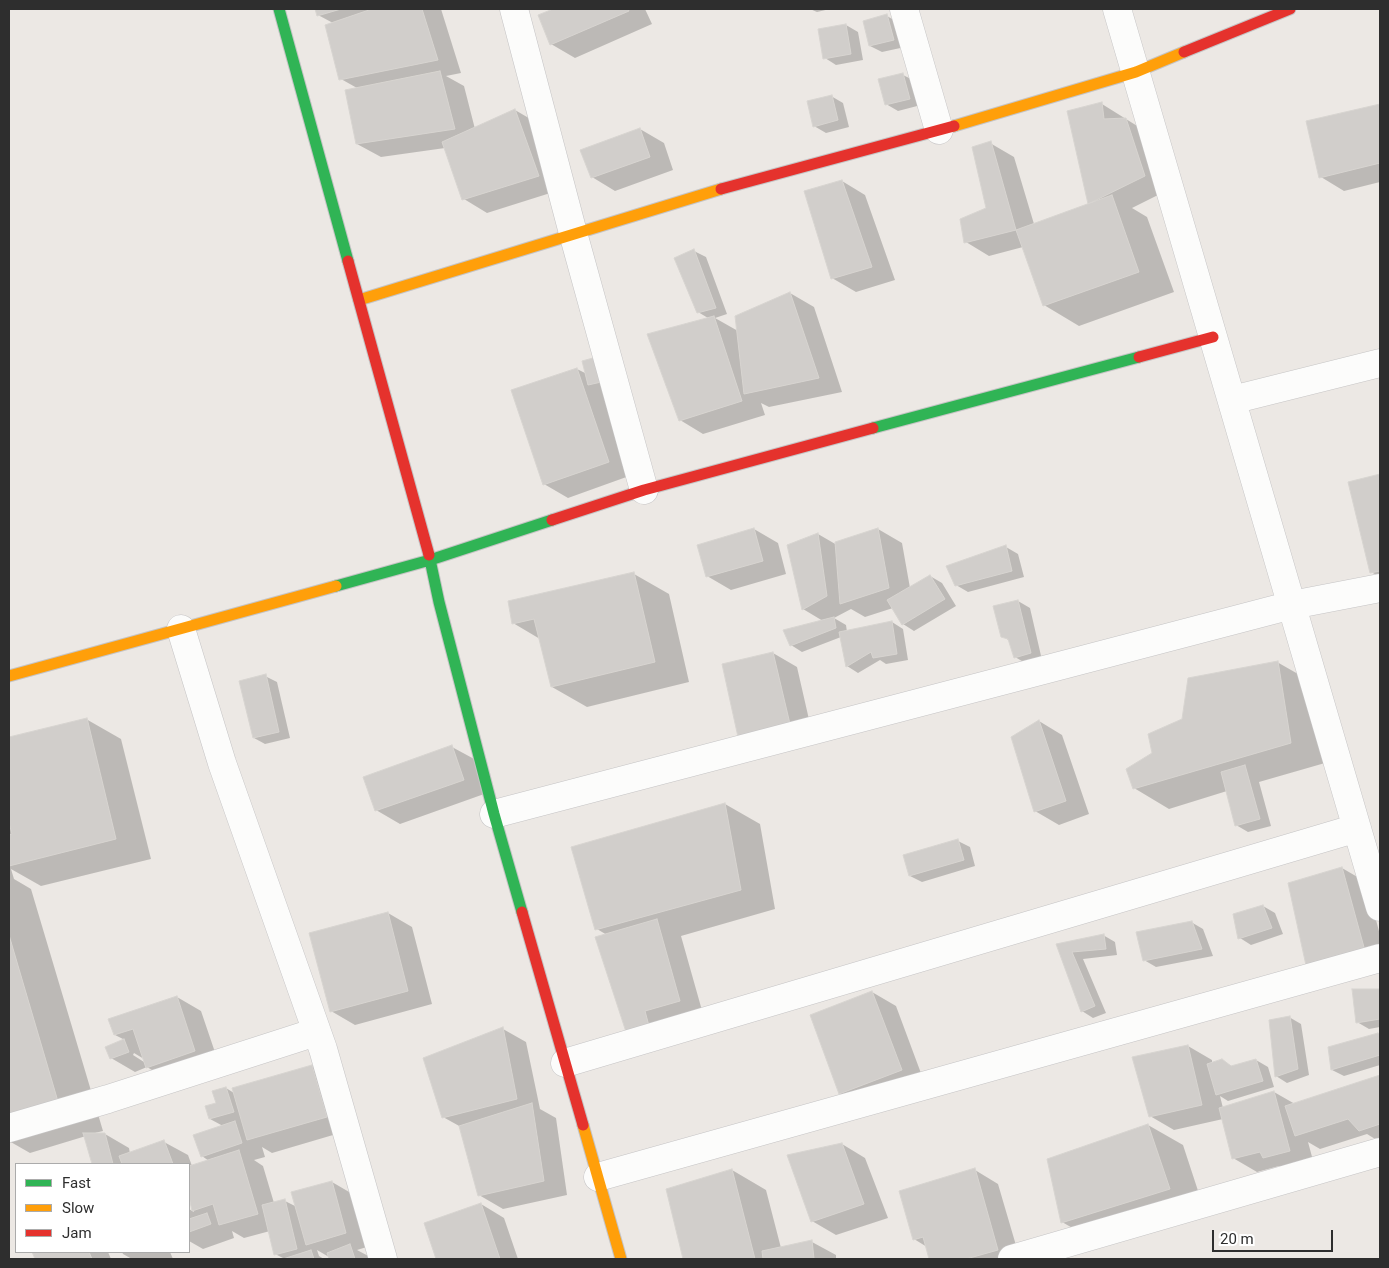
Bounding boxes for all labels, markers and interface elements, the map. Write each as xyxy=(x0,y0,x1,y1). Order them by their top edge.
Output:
legend xyxy=(15,1163,190,1253)
text: Fast xyxy=(62,1174,91,1192)
text: Slow xyxy=(62,1199,94,1217)
scale bar xyxy=(1214,1220,1335,1252)
text: Jam xyxy=(62,1224,92,1242)
text: 20 m xyxy=(1220,1230,1254,1248)

